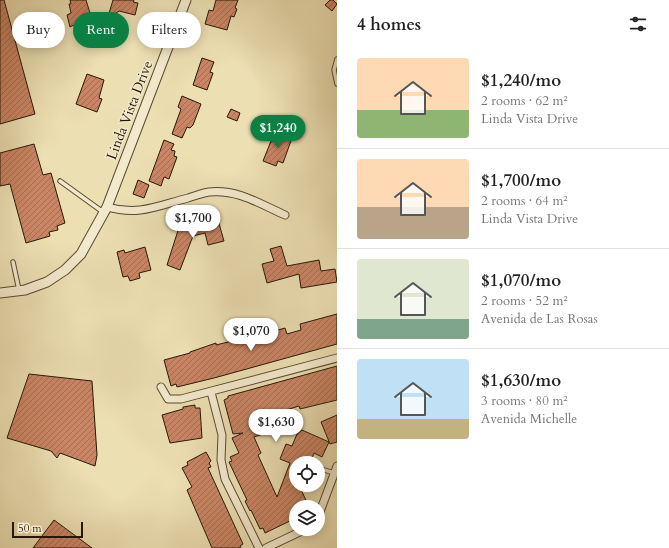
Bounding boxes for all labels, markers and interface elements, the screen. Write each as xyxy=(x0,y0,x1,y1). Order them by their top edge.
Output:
chip: Buy xyxy=(12,12,65,48)
chip: Rent xyxy=(73,12,129,48)
chip: Filters xyxy=(137,12,201,48)
text: 4 homes xyxy=(357,13,421,36)
icon: filters xyxy=(627,13,649,35)
street label: Linda Vista Drive xyxy=(102,58,157,162)
text: $1,240/mo xyxy=(481,69,561,92)
icon: home xyxy=(389,74,437,122)
text: 2 rooms · 62 m² xyxy=(481,92,568,110)
text: Linda Vista Drive xyxy=(481,110,578,128)
pin: $1,240 xyxy=(245,115,311,149)
text: $1,240 xyxy=(259,119,297,137)
text: $1,700/mo xyxy=(481,169,561,192)
icon: home xyxy=(389,175,437,223)
text: 2 rooms · 64 m² xyxy=(481,192,568,210)
pin: $1,700 xyxy=(160,205,226,239)
text: $1,700 xyxy=(174,209,212,227)
text: Linda Vista Drive xyxy=(481,210,578,228)
text: $1,070/mo xyxy=(481,269,561,292)
icon: home xyxy=(389,275,437,323)
text: 2 rooms · 52 m² xyxy=(481,292,568,310)
text: Avenida de Las Rosas xyxy=(481,310,598,328)
pin: $1,070 xyxy=(218,318,284,352)
text: $1,070 xyxy=(232,322,270,340)
text: $1,630/mo xyxy=(481,369,561,392)
icon: home xyxy=(389,375,437,423)
text: 3 rooms · 80 m² xyxy=(481,392,568,410)
pin: $1,630 xyxy=(243,409,309,443)
text: Avenida Michelle xyxy=(481,410,577,428)
text: $1,630 xyxy=(257,413,295,431)
map controls xyxy=(289,456,325,536)
button: locate xyxy=(289,456,325,492)
button: layers xyxy=(289,500,325,536)
scale bar xyxy=(12,520,83,539)
text: 50 m xyxy=(18,521,42,536)

